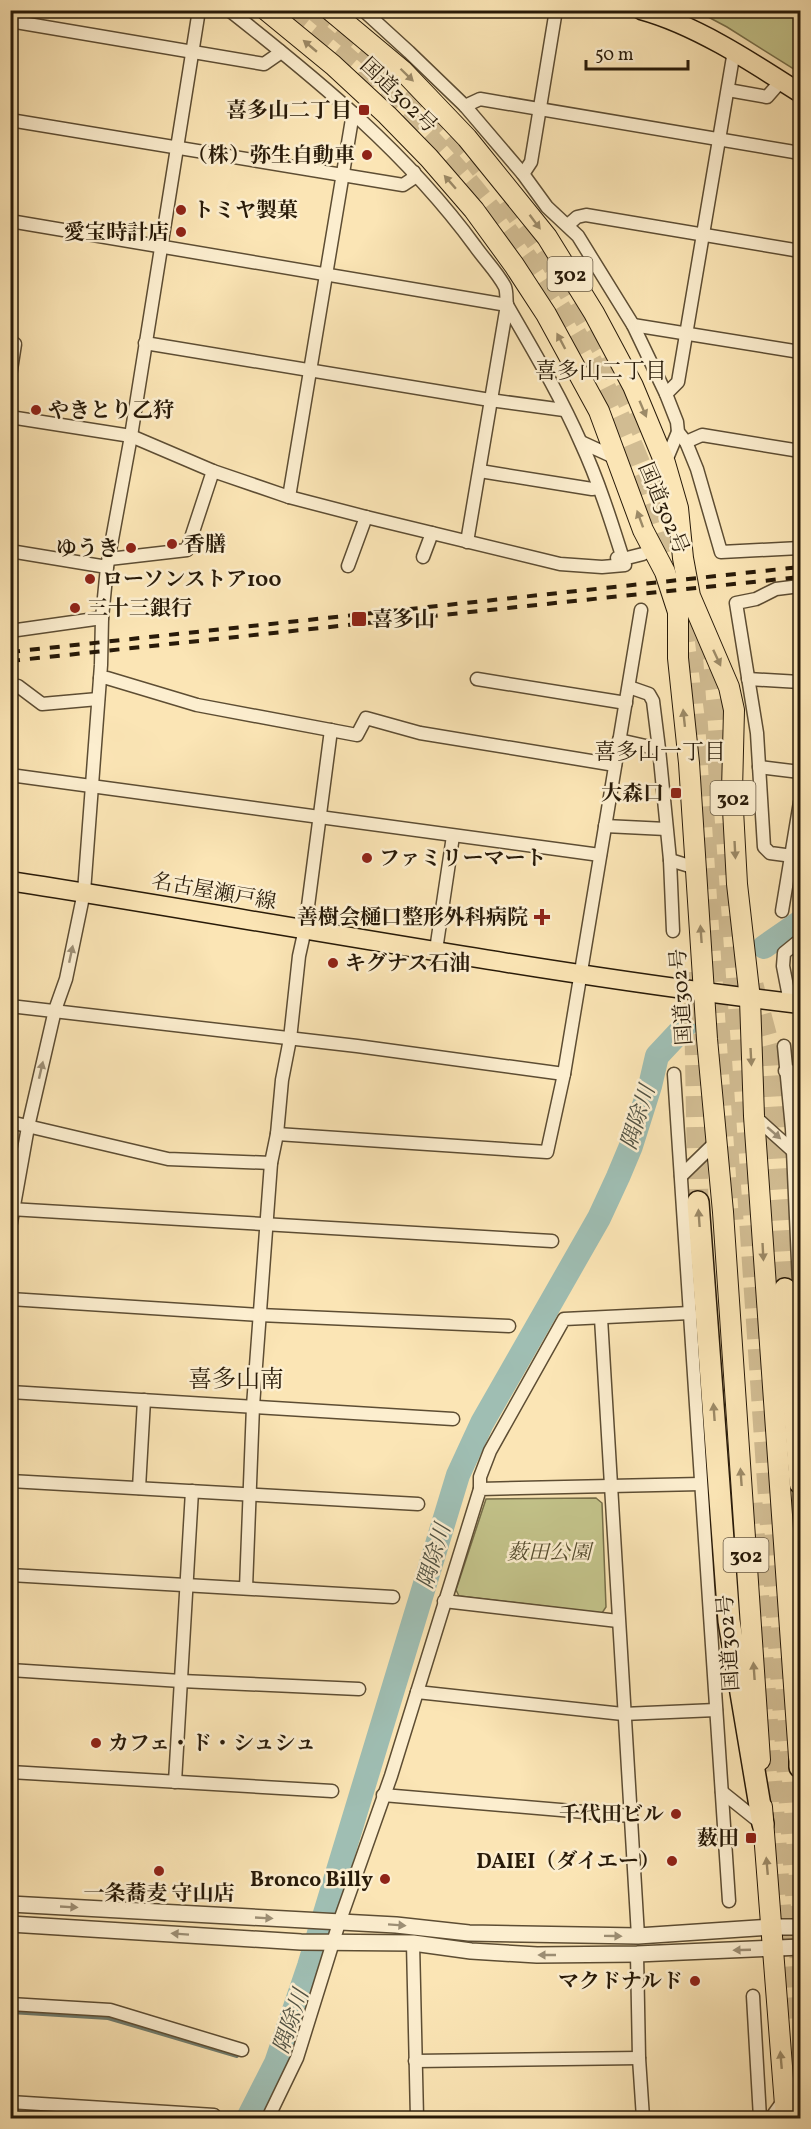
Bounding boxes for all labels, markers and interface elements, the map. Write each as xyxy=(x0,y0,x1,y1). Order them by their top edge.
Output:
scale bar xyxy=(586,33,688,71)
one-way arrow xyxy=(303,40,318,53)
text: 50 m xyxy=(595,43,634,68)
street label: 国道302号 xyxy=(353,52,443,140)
one-way arrow xyxy=(400,68,414,82)
place label: 喜多山二丁目 xyxy=(226,97,352,126)
marker: 喜多山二丁目 xyxy=(357,103,371,117)
place label: （株）弥生自動車 xyxy=(187,142,355,171)
marker: （株）弥生自動車 xyxy=(360,148,374,162)
one-way arrow xyxy=(444,175,457,190)
place label: トミヤ製菓 xyxy=(193,197,298,226)
marker: トミヤ製菓 xyxy=(174,203,188,217)
one-way arrow xyxy=(529,214,541,230)
place label: 愛宝時計店 xyxy=(64,219,169,248)
marker: 愛宝時計店 xyxy=(174,225,188,239)
road number: 302 xyxy=(548,257,592,291)
one-way arrow xyxy=(556,333,566,350)
district label: 喜多山二丁目 xyxy=(535,357,667,388)
place label: やきとり乙狩 xyxy=(48,397,174,426)
one-way arrow xyxy=(638,400,648,418)
marker: やきとり乙狩 xyxy=(29,403,43,417)
street label: 国道302号 xyxy=(630,458,695,559)
one-way arrow xyxy=(634,510,644,528)
place label: 香膳 xyxy=(184,531,226,560)
place label: ゆうき xyxy=(56,535,119,564)
marker: 香膳 xyxy=(165,537,179,551)
marker: ゆうき xyxy=(124,541,138,555)
place label: ローソンストア100 xyxy=(102,566,281,595)
marker: ローソンストア100 xyxy=(83,572,97,586)
place label: 三十三銀行 xyxy=(87,595,192,624)
marker: 三十三銀行 xyxy=(68,601,82,615)
place label: 喜多山 xyxy=(372,606,435,635)
marker: 喜多山 xyxy=(350,610,368,628)
one-way arrow xyxy=(713,650,722,667)
one-way arrow xyxy=(679,709,689,728)
district label: 喜多山一丁目 xyxy=(594,738,726,769)
place label: 大森口 xyxy=(601,780,664,809)
road number: 302 xyxy=(710,781,756,815)
marker: 大森口 xyxy=(669,786,683,800)
one-way arrow xyxy=(730,841,739,860)
place label: ファミリーマート xyxy=(379,845,547,874)
marker: ファミリーマート xyxy=(360,851,374,865)
street label: 名古屋瀬戸線 xyxy=(149,867,278,918)
place label: 善樹会樋口整形外科病院 xyxy=(297,904,528,933)
marker: 善樹会樋口整形外科病院 xyxy=(533,908,551,926)
one-way arrow xyxy=(696,924,705,943)
one-way arrow xyxy=(67,945,76,964)
street label: 国道302号 xyxy=(665,947,700,1046)
place label: キグナス石油 xyxy=(345,950,470,979)
marker: キグナス石油 xyxy=(326,956,340,970)
one-way arrow xyxy=(747,1048,756,1067)
one-way arrow xyxy=(37,1061,46,1080)
water label: 隅除川 xyxy=(614,1080,665,1154)
one-way arrow xyxy=(766,1126,781,1139)
one-way arrow xyxy=(695,1208,704,1227)
one-way arrow xyxy=(758,1243,768,1262)
district label: 喜多山南 xyxy=(188,1364,284,1398)
one-way arrow xyxy=(709,1403,718,1422)
one-way arrow xyxy=(736,1467,745,1486)
water label: 隅除川 xyxy=(411,1519,460,1593)
road number: 302 xyxy=(724,1538,768,1572)
park label: 薮田公園 xyxy=(507,1539,594,1568)
street label: 国道302号 xyxy=(712,1593,747,1692)
one-way arrow xyxy=(750,1662,759,1681)
place label: カフェ・ド・シュシュ xyxy=(108,1730,316,1759)
marker: カフェ・ド・シュシュ xyxy=(89,1736,103,1750)
place label: 千代田ビル xyxy=(559,1801,664,1830)
marker: 千代田ビル xyxy=(669,1807,683,1821)
place label: 薮田 xyxy=(697,1825,739,1854)
marker: 薮田 xyxy=(744,1831,758,1845)
place label: DAIEI（ダイエー） xyxy=(476,1848,660,1877)
marker: DAIEI（ダイエー） xyxy=(665,1854,679,1868)
one-way arrow xyxy=(762,1856,772,1875)
marker: 一条蕎麦 守山店 xyxy=(152,1864,166,1878)
place label: Bronco Billy xyxy=(250,1866,373,1895)
marker: Bronco Billy xyxy=(378,1872,392,1886)
place label: 一条蕎麦 守山店 xyxy=(83,1880,235,1909)
one-way arrow xyxy=(59,1902,78,1912)
one-way arrow xyxy=(254,1914,273,1923)
one-way arrow xyxy=(388,1921,407,1930)
one-way arrow xyxy=(170,1930,189,1939)
one-way arrow xyxy=(604,1931,623,1940)
one-way arrow xyxy=(733,1946,752,1955)
one-way arrow xyxy=(538,1950,557,1960)
place label: マクドナルド xyxy=(558,1968,683,1997)
marker: マクドナルド xyxy=(688,1974,702,1988)
water label: 隅除川 xyxy=(267,1984,318,2058)
one-way arrow xyxy=(776,2051,786,2070)

